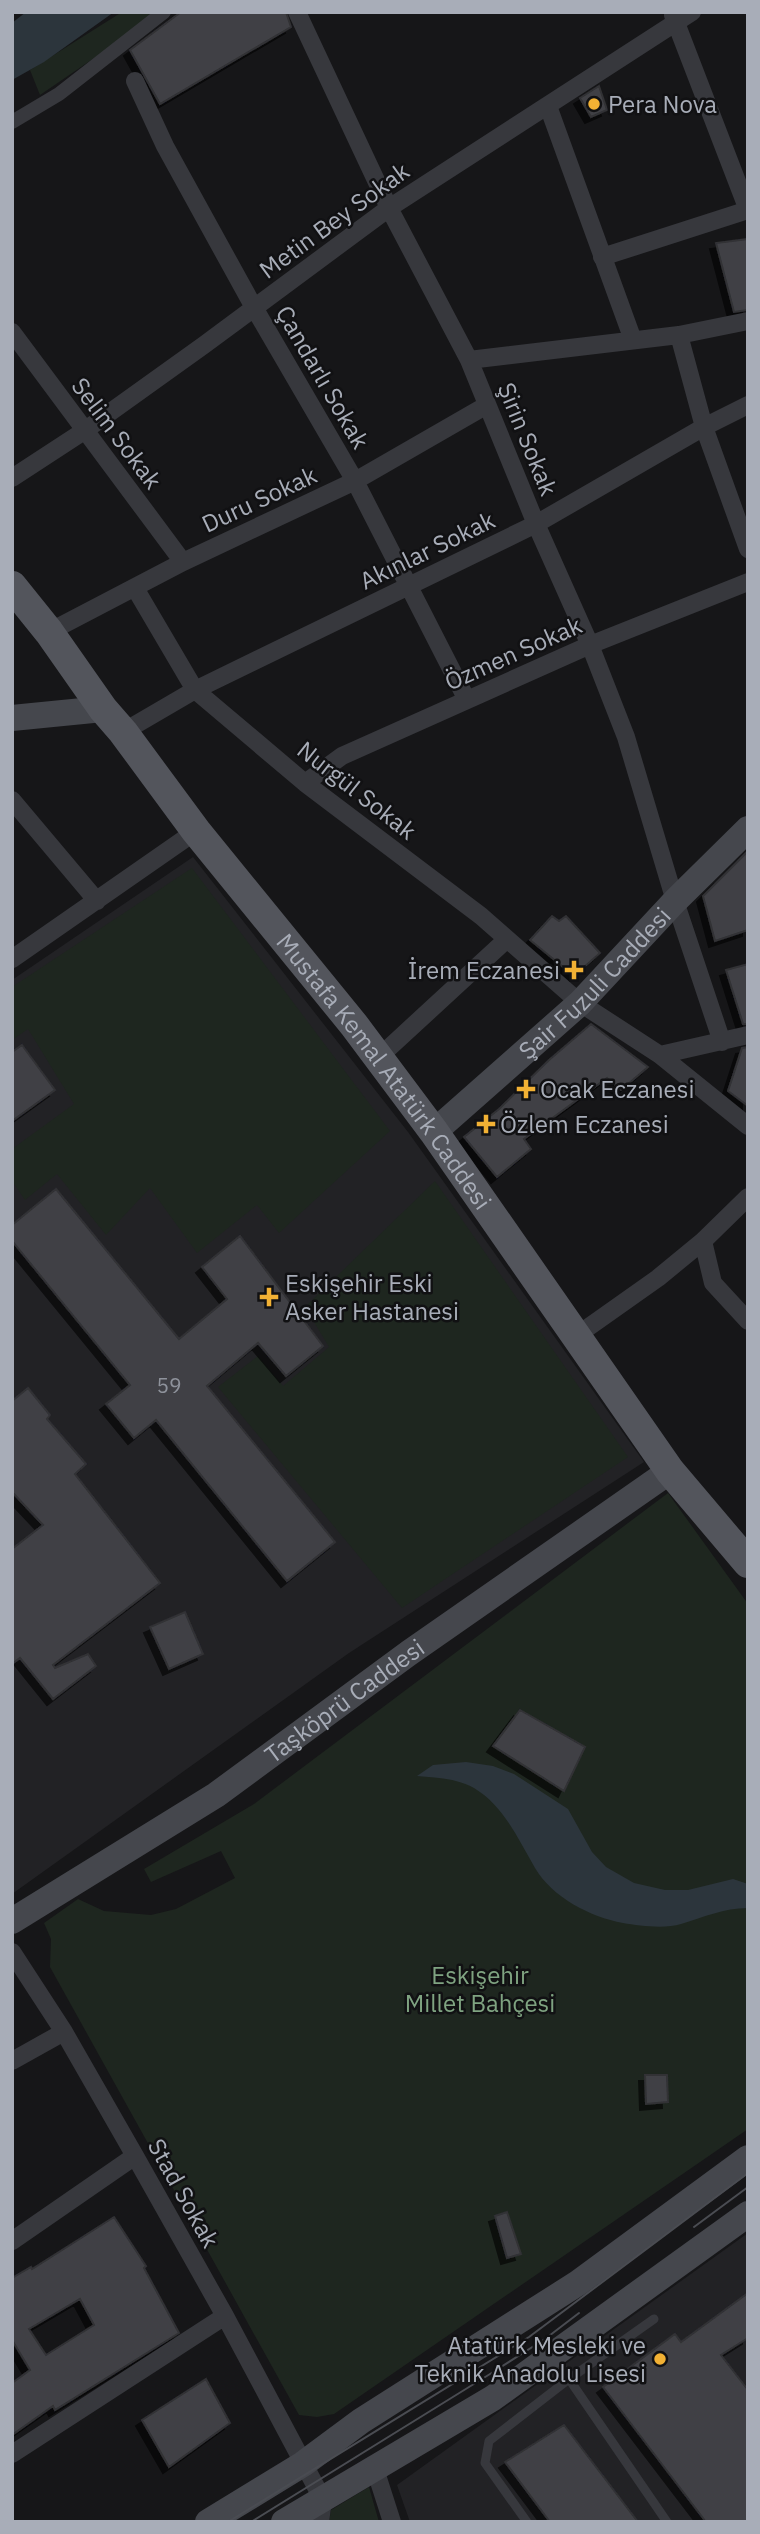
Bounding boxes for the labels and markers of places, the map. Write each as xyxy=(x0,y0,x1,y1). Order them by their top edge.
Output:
place label: Pera Nova xyxy=(608,88,717,120)
marker: Pera Nova xyxy=(586,96,602,112)
place label: İrem Eczanesi xyxy=(408,954,560,986)
marker: İrem Eczanesi xyxy=(566,962,582,978)
place label: Ocak Eczanesi xyxy=(540,1073,694,1105)
marker: Ocak Eczanesi xyxy=(518,1081,534,1097)
place label: Özlem Eczanesi xyxy=(500,1108,669,1140)
marker: Özlem Eczanesi xyxy=(478,1116,494,1132)
place label: Eskişehir Eski Asker Hastanesi xyxy=(285,1267,459,1327)
marker: Eskişehir Eski Asker Hastanesi xyxy=(259,1287,279,1307)
place label: Atatürk Mesleki ve Teknik Anadolu Lisesi xyxy=(414,2329,646,2389)
marker: Atatürk Mesleki ve Teknik Anadolu Lisesi xyxy=(652,2351,668,2367)

